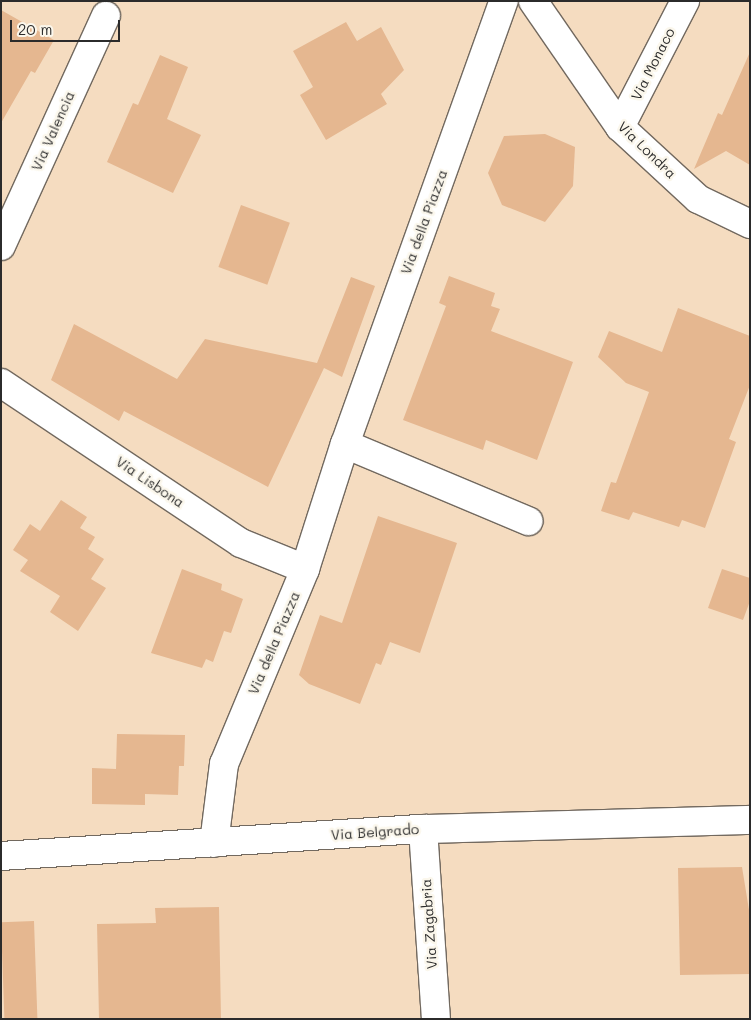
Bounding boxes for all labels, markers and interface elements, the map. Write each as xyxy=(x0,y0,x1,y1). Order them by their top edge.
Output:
scale bar xyxy=(12,10,122,42)
text: 20 m xyxy=(18,19,52,39)
street label: Via Monaco xyxy=(628,25,678,103)
street label: Via Valencia xyxy=(28,89,78,173)
street label: Via Londra xyxy=(614,118,680,182)
street label: Via della Piazza xyxy=(397,167,451,277)
street label: Via Lisbona xyxy=(113,453,187,511)
street label: Via della Piazza xyxy=(245,589,303,697)
street label: Via Belgrado xyxy=(330,821,420,843)
street label: Via Zagabria xyxy=(417,878,441,970)

